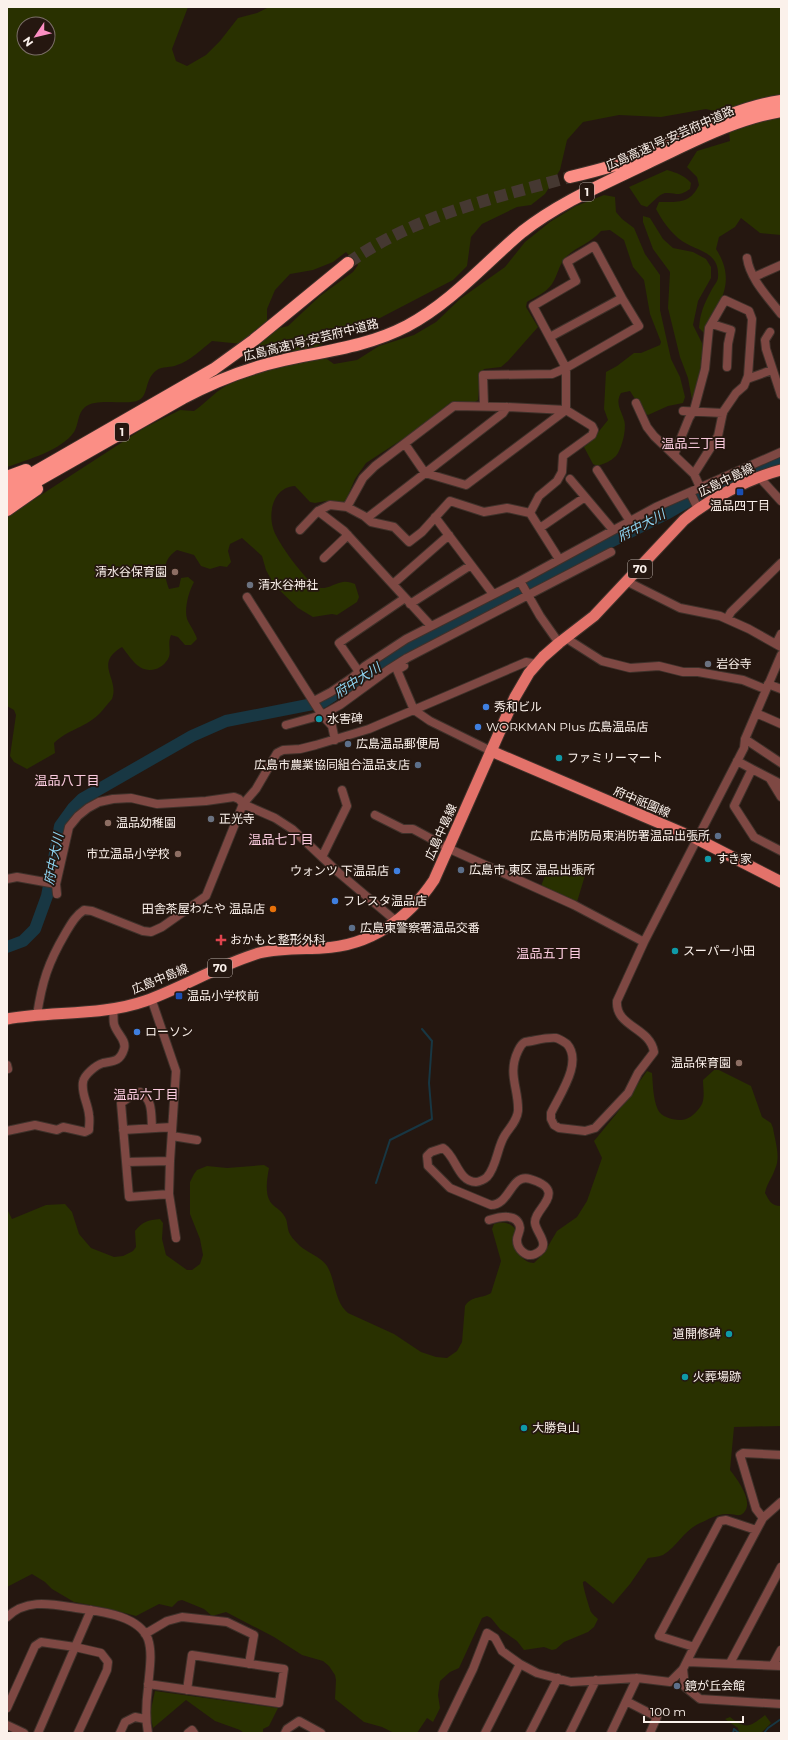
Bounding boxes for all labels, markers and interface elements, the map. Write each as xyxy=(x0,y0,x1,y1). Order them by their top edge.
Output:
north arrow xyxy=(16,16,56,56)
text: N xyxy=(20,34,36,49)
street label: 広島高速1号;安芸府中道路 xyxy=(603,102,736,173)
road number: 1 xyxy=(580,183,594,201)
street label: 広島高速1号;安芸府中道路 xyxy=(242,315,380,364)
road number: 1 xyxy=(115,423,129,441)
district label: 温品三丁目 xyxy=(661,435,727,451)
street label: 広島中島線 xyxy=(696,460,756,499)
marker: 温品四丁目 xyxy=(735,487,745,497)
place label: 温品四丁目 xyxy=(710,498,770,513)
water label: 府中大川 xyxy=(614,505,669,544)
road number: 70 xyxy=(628,560,652,578)
place label: 清水谷保育園 xyxy=(95,564,167,579)
marker: 清水谷保育園 xyxy=(170,567,180,577)
place label: 清水谷神社 xyxy=(258,577,318,592)
marker: 清水谷神社 xyxy=(245,580,255,590)
place label: 岩谷寺 xyxy=(716,656,752,671)
water label: 府中大川 xyxy=(331,658,385,701)
marker: 岩谷寺 xyxy=(703,659,713,669)
place label: 秀和ビル xyxy=(494,699,542,714)
marker: 秀和ビル xyxy=(481,702,491,712)
place label: 水害碑 xyxy=(327,711,363,726)
marker: 水害碑 xyxy=(314,714,324,724)
place label: WORKMAN Plus 広島温品店 xyxy=(486,719,648,734)
marker: WORKMAN Plus 広島温品店 xyxy=(473,722,483,732)
place label: 広島温品郵便局 xyxy=(356,736,440,751)
marker: 広島温品郵便局 xyxy=(343,739,353,749)
place label: ファミリーマート xyxy=(567,750,663,765)
marker: ファミリーマート xyxy=(554,753,564,763)
place label: 広島市農業協同組合温品支店 xyxy=(254,757,410,772)
marker: 広島市農業協同組合温品支店 xyxy=(413,760,423,770)
district label: 温品八丁目 xyxy=(34,772,100,788)
street label: 府中祇園線 xyxy=(612,783,673,820)
street label: 広島中島線 xyxy=(421,801,460,862)
place label: 正光寺 xyxy=(219,811,255,826)
marker: 正光寺 xyxy=(206,814,216,824)
place label: 温品幼稚園 xyxy=(116,815,176,830)
marker: 温品幼稚園 xyxy=(103,818,113,828)
place label: 広島市消防局東消防署温品出張所 xyxy=(530,828,710,843)
water label: 府中大川 xyxy=(40,830,66,886)
district label: 温品七丁目 xyxy=(248,831,314,847)
marker: 広島市消防局東消防署温品出張所 xyxy=(713,831,723,841)
place label: 市立温品小学校 xyxy=(86,846,170,861)
marker: 市立温品小学校 xyxy=(173,849,183,859)
place label: すき家 xyxy=(716,851,752,866)
marker: すき家 xyxy=(703,854,713,864)
place label: 広島市 東区 温品出張所 xyxy=(469,862,595,877)
place label: ウォンツ 下温品店 xyxy=(290,863,389,878)
marker: 広島市 東区 温品出張所 xyxy=(456,865,466,875)
marker: ウォンツ 下温品店 xyxy=(392,866,402,876)
place label: フレスタ温品店 xyxy=(343,893,427,908)
marker: フレスタ温品店 xyxy=(330,896,340,906)
place label: 田舎茶屋わたや 温品店 xyxy=(142,901,265,916)
marker: 田舎茶屋わたや 温品店 xyxy=(268,904,278,914)
place label: 広島東警察署温品交番 xyxy=(360,920,480,935)
marker: 広島東警察署温品交番 xyxy=(347,923,357,933)
place label: おかもと整形外科 xyxy=(230,932,326,947)
marker: おかもと整形外科 xyxy=(215,934,227,946)
place label: スーパー小田 xyxy=(683,943,755,958)
district label: 温品五丁目 xyxy=(516,945,582,961)
marker: スーパー小田 xyxy=(670,946,680,956)
road number: 70 xyxy=(208,959,232,977)
street label: 広島中島線 xyxy=(129,960,190,997)
place label: 温品小学校前 xyxy=(187,988,259,1003)
marker: 温品小学校前 xyxy=(174,991,184,1001)
place label: ローソン xyxy=(145,1024,193,1039)
marker: ローソン xyxy=(132,1027,142,1037)
place label: 温品保育園 xyxy=(671,1055,731,1070)
marker: 温品保育園 xyxy=(734,1058,744,1068)
district label: 温品六丁目 xyxy=(113,1086,179,1102)
place label: 道開修碑 xyxy=(673,1326,721,1341)
marker: 道開修碑 xyxy=(724,1329,734,1339)
place label: 火葬場跡 xyxy=(693,1369,741,1384)
marker: 火葬場跡 xyxy=(680,1372,690,1382)
place label: 大勝負山 xyxy=(532,1420,580,1435)
marker: 大勝負山 xyxy=(519,1423,529,1433)
place label: 鏡が丘会館 xyxy=(685,1678,745,1693)
marker: 鏡が丘会館 xyxy=(672,1681,682,1691)
scale bar xyxy=(644,1698,743,1724)
text: 100 m xyxy=(650,1704,686,1719)

